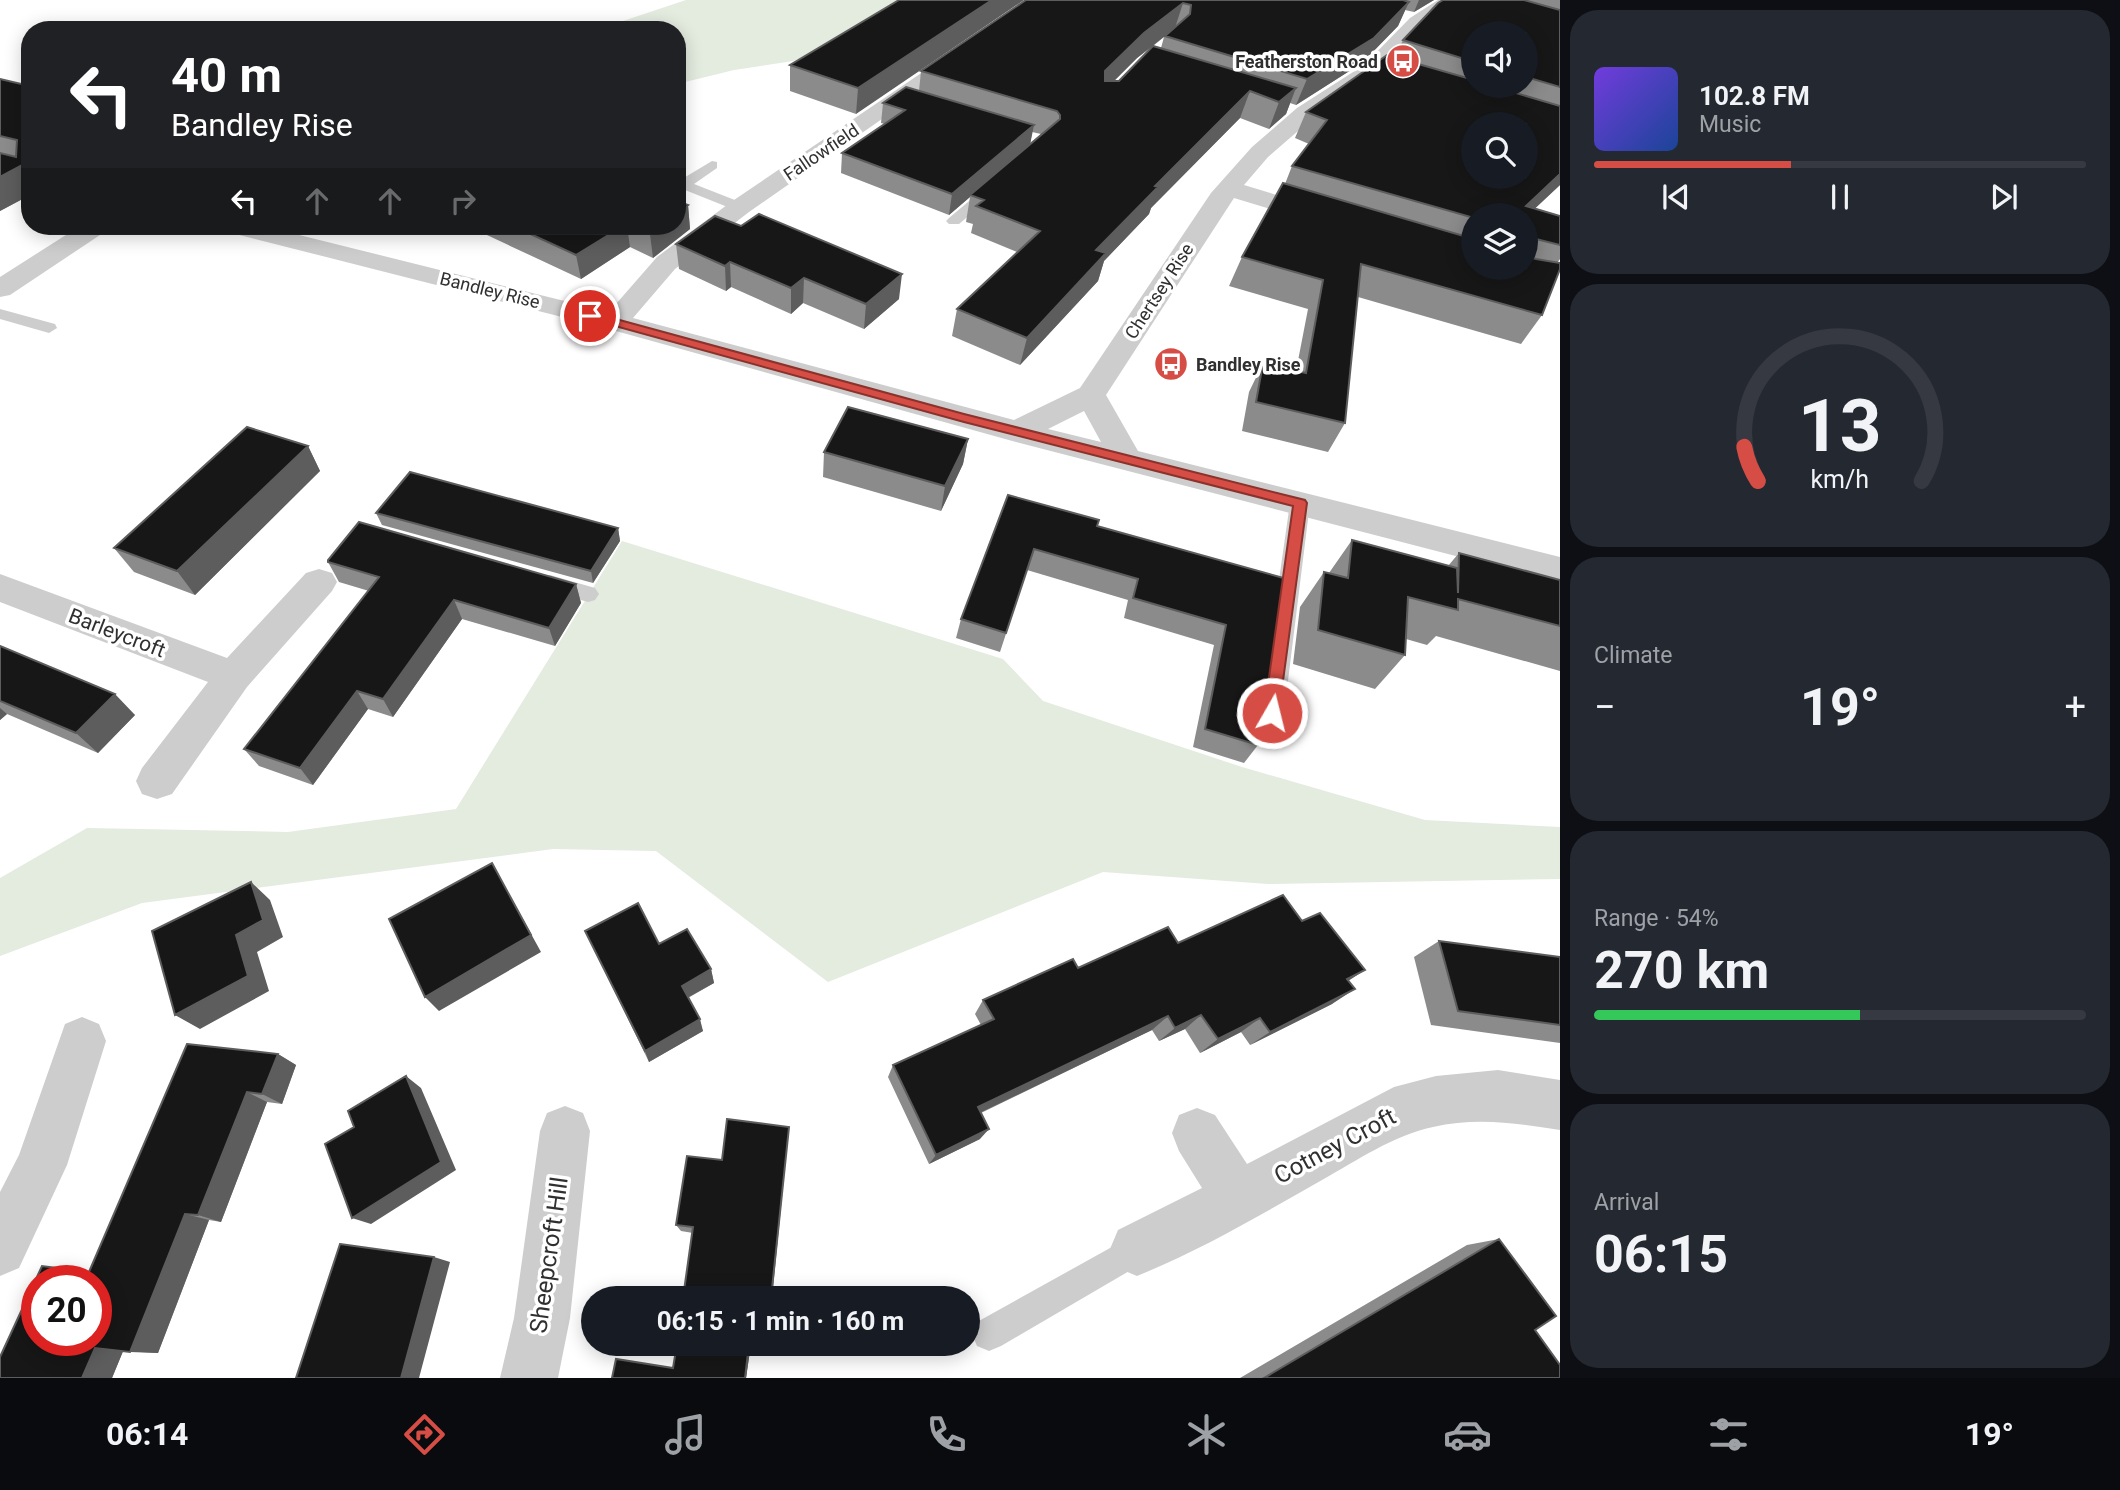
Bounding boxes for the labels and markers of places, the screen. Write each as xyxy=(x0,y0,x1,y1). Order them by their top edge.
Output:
bus stop icon: Featherston Road xyxy=(1384,42,1422,80)
place label: Featherston Road xyxy=(1235,51,1378,72)
pin xyxy=(560,286,620,346)
bus stop icon: Bandley Rise xyxy=(1152,345,1190,383)
place label: Bandley Rise xyxy=(1196,354,1301,375)

